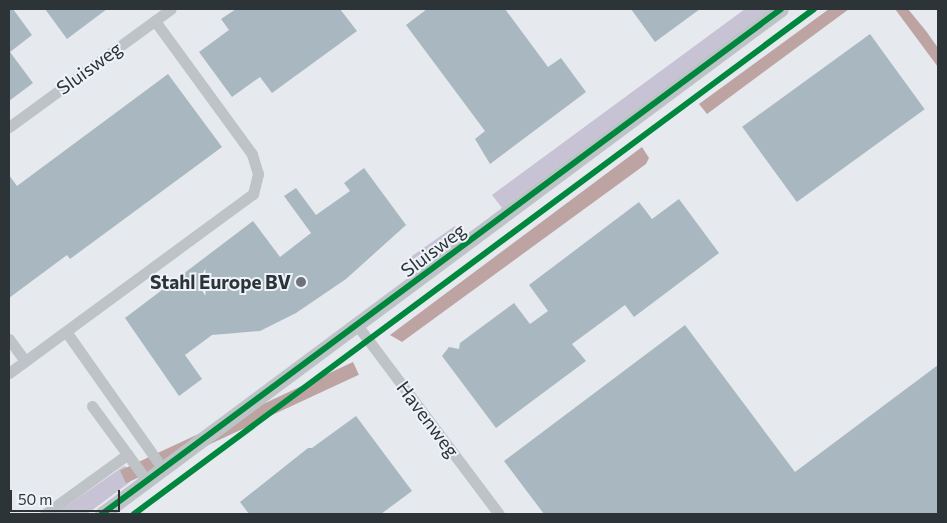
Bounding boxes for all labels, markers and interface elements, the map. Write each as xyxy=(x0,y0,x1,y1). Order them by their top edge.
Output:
street label: Sluisweg xyxy=(52,37,126,99)
street label: Sluisweg xyxy=(396,218,470,282)
place label: Stahl Europe BV xyxy=(150,271,291,293)
marker: Stahl Europe BV xyxy=(295,276,307,288)
street label: Havenweg xyxy=(392,376,464,462)
scale bar xyxy=(12,480,122,512)
text: 50 m xyxy=(18,490,52,508)

